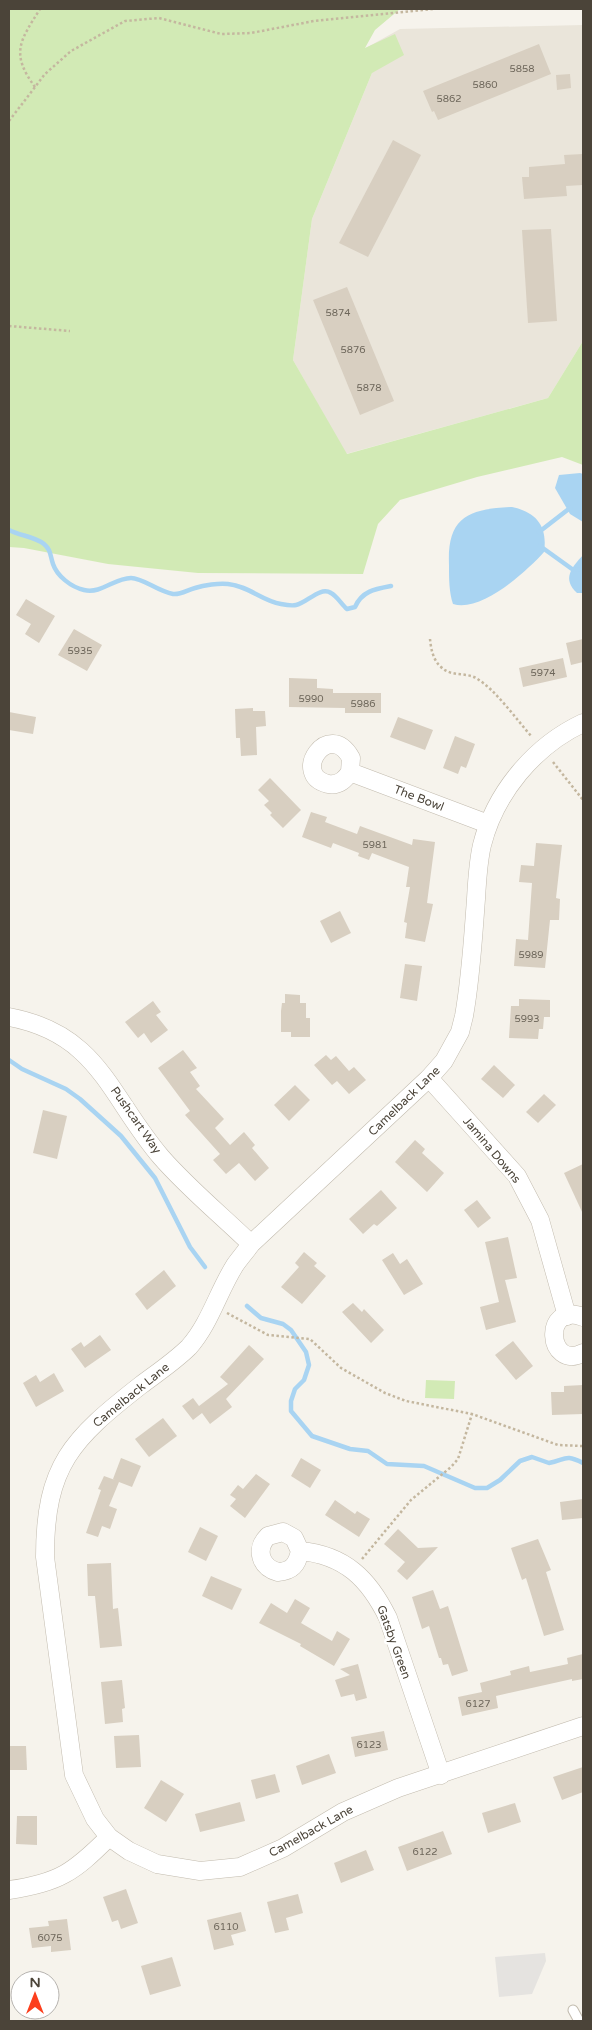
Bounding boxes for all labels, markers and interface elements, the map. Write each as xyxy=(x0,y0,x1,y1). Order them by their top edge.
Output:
house number: 5858 xyxy=(509,63,535,75)
house number: 5860 xyxy=(472,79,498,91)
house number: 5862 xyxy=(436,93,462,105)
house number: 5874 xyxy=(325,307,351,319)
house number: 5876 xyxy=(340,344,366,356)
house number: 5878 xyxy=(356,382,382,394)
house number: 5935 xyxy=(67,645,93,657)
house number: 5974 xyxy=(530,667,556,679)
house number: 5990 xyxy=(298,693,324,705)
house number: 5986 xyxy=(350,698,376,710)
street label: The Bowl xyxy=(392,782,446,814)
house number: 5981 xyxy=(362,839,388,851)
house number: 5989 xyxy=(518,949,544,961)
house number: 5993 xyxy=(514,1013,540,1025)
street label: Camelback Lane xyxy=(365,1063,443,1139)
street label: Pushcart Way xyxy=(108,1084,165,1157)
street label: Jamina Downs xyxy=(460,1114,524,1186)
street label: Camelback Lane xyxy=(90,1360,172,1430)
street label: Gatsby Green xyxy=(374,1603,414,1681)
house number: 6127 xyxy=(465,1698,491,1710)
house number: 6123 xyxy=(356,1739,382,1751)
street label: Camelback Lane xyxy=(266,1802,356,1860)
house number: 6122 xyxy=(412,1846,438,1858)
house number: 6110 xyxy=(213,1921,239,1933)
house number: 6075 xyxy=(37,1932,63,1944)
north arrow xyxy=(10,1970,60,2020)
text: N xyxy=(29,1974,41,1991)

